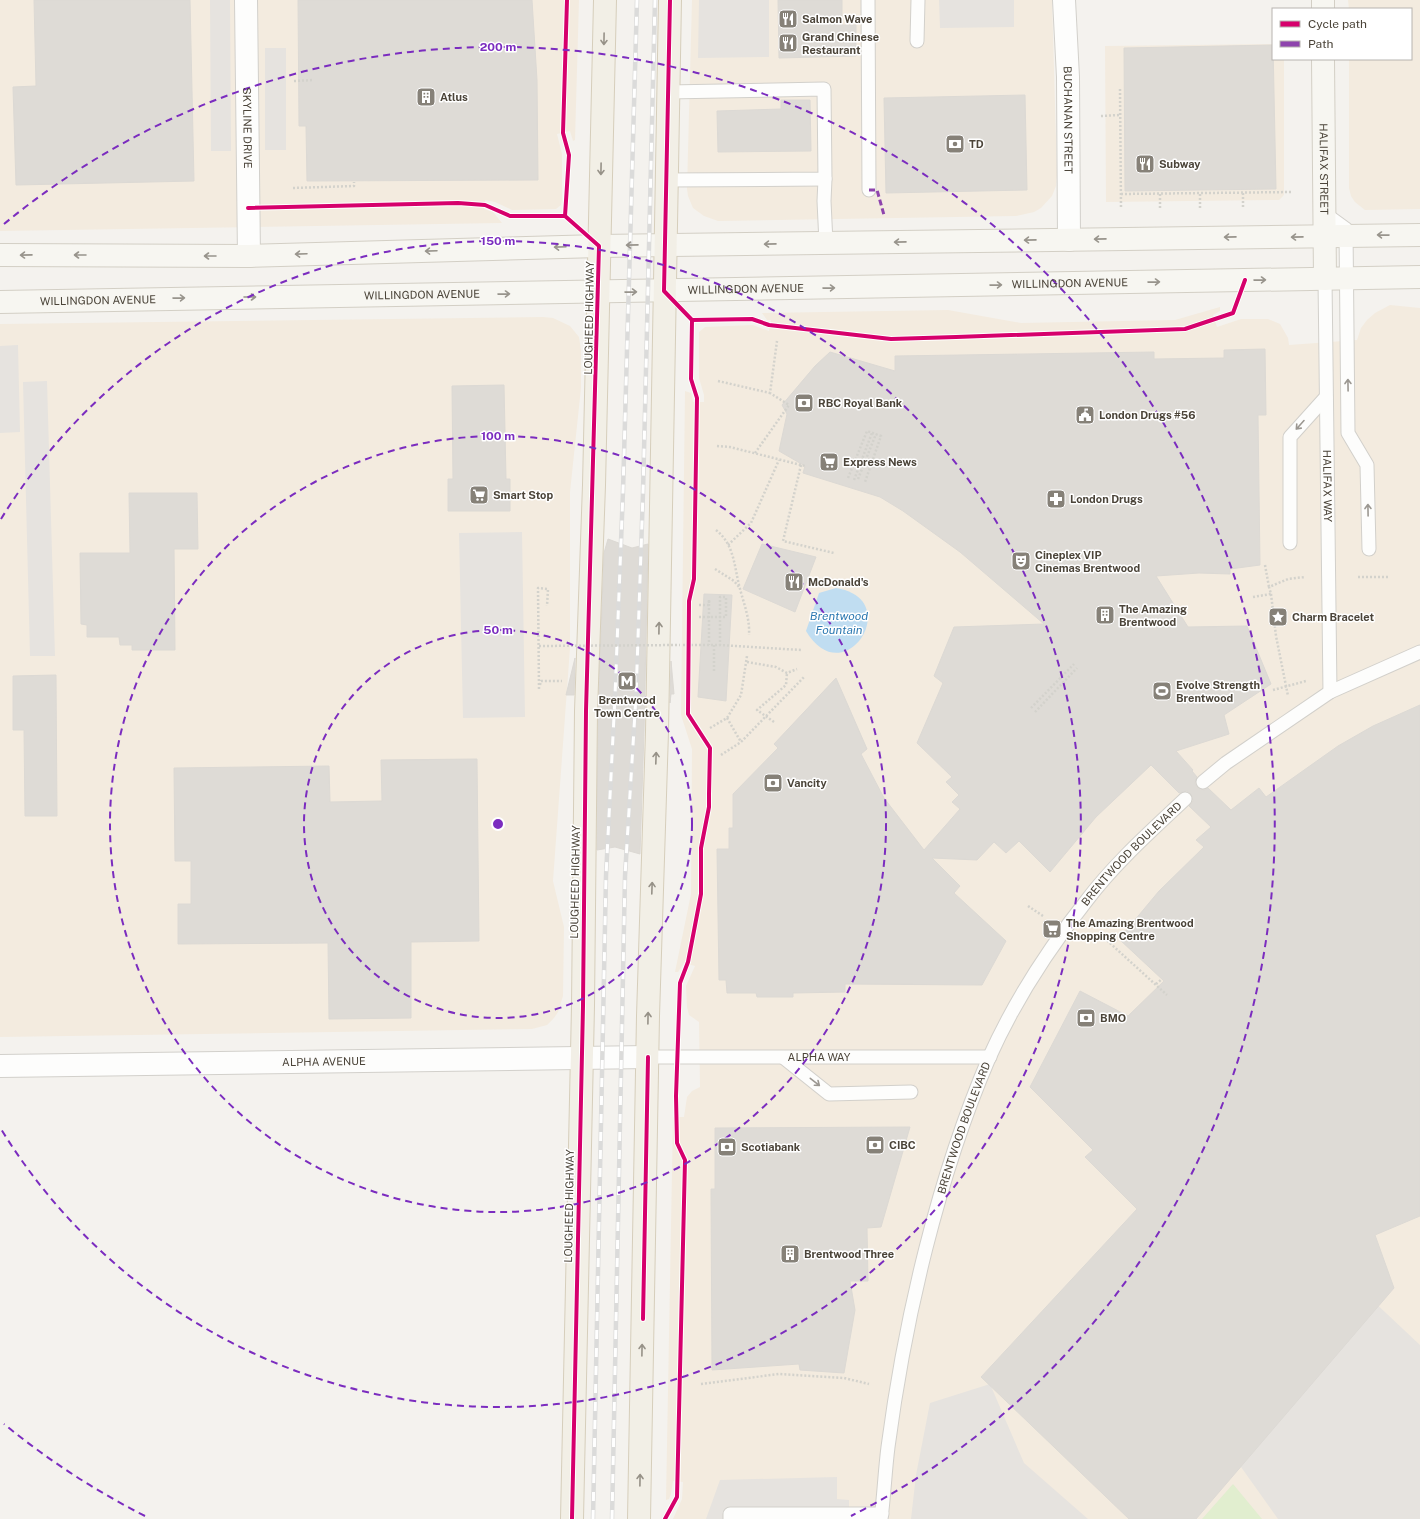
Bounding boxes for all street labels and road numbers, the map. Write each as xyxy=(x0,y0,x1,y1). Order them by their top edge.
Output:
street label: BUCHANAN STREET xyxy=(1061,66,1075,174)
street label: SKYLINE DRIVE xyxy=(241,87,254,169)
street label: HALIFAX STREET xyxy=(1318,123,1330,215)
street label: LOUGHEED HIGHWAY xyxy=(582,261,596,375)
street label: WILLINGDON AVENUE xyxy=(1012,276,1128,290)
street label: WILLINGDON AVENUE xyxy=(688,282,804,296)
street label: WILLINGDON AVENUE xyxy=(364,288,480,302)
street label: WILLINGDON AVENUE xyxy=(40,293,156,307)
street label: HALIFAX WAY xyxy=(1321,450,1334,523)
street label: BRENTWOOD BOULEVARD xyxy=(1079,799,1184,908)
street label: LOUGHEED HIGHWAY xyxy=(568,825,582,939)
street label: ALPHA WAY xyxy=(788,1051,851,1063)
street label: ALPHA AVENUE xyxy=(282,1055,366,1068)
street label: BRENTWOOD BOULEVARD xyxy=(935,1060,993,1195)
street label: LOUGHEED HIGHWAY xyxy=(562,1149,576,1263)

